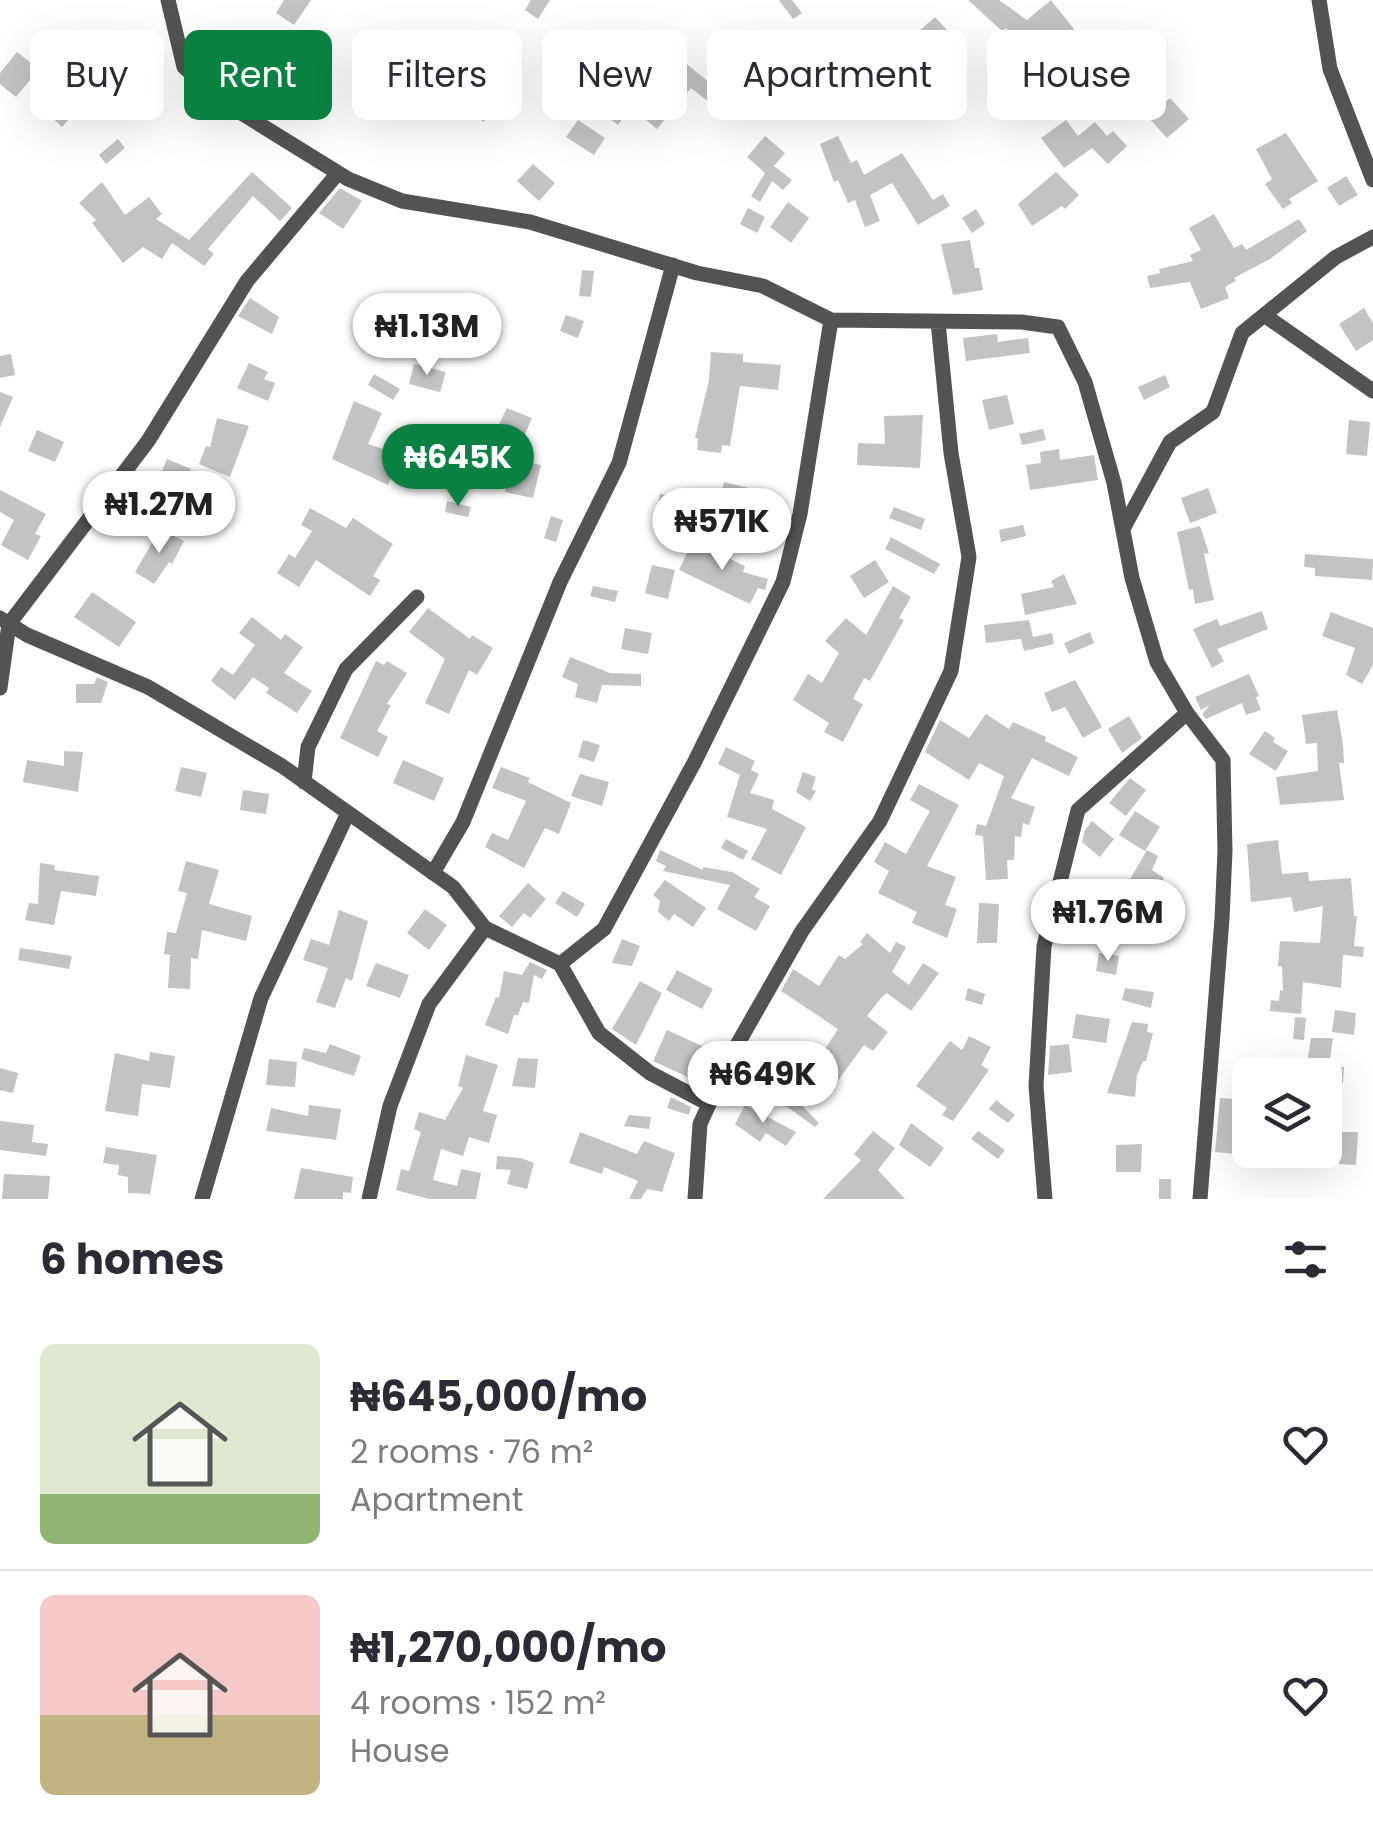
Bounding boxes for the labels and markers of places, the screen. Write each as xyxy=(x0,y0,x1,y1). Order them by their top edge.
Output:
pin: ₦1.13M xyxy=(346,293,508,378)
pin: ₦645K xyxy=(388,424,528,509)
pin: ₦1.27M xyxy=(78,471,240,556)
pin: ₦571K xyxy=(652,488,792,573)
pin: ₦1.76M xyxy=(1027,879,1189,964)
pin: ₦649K xyxy=(693,1041,833,1126)

